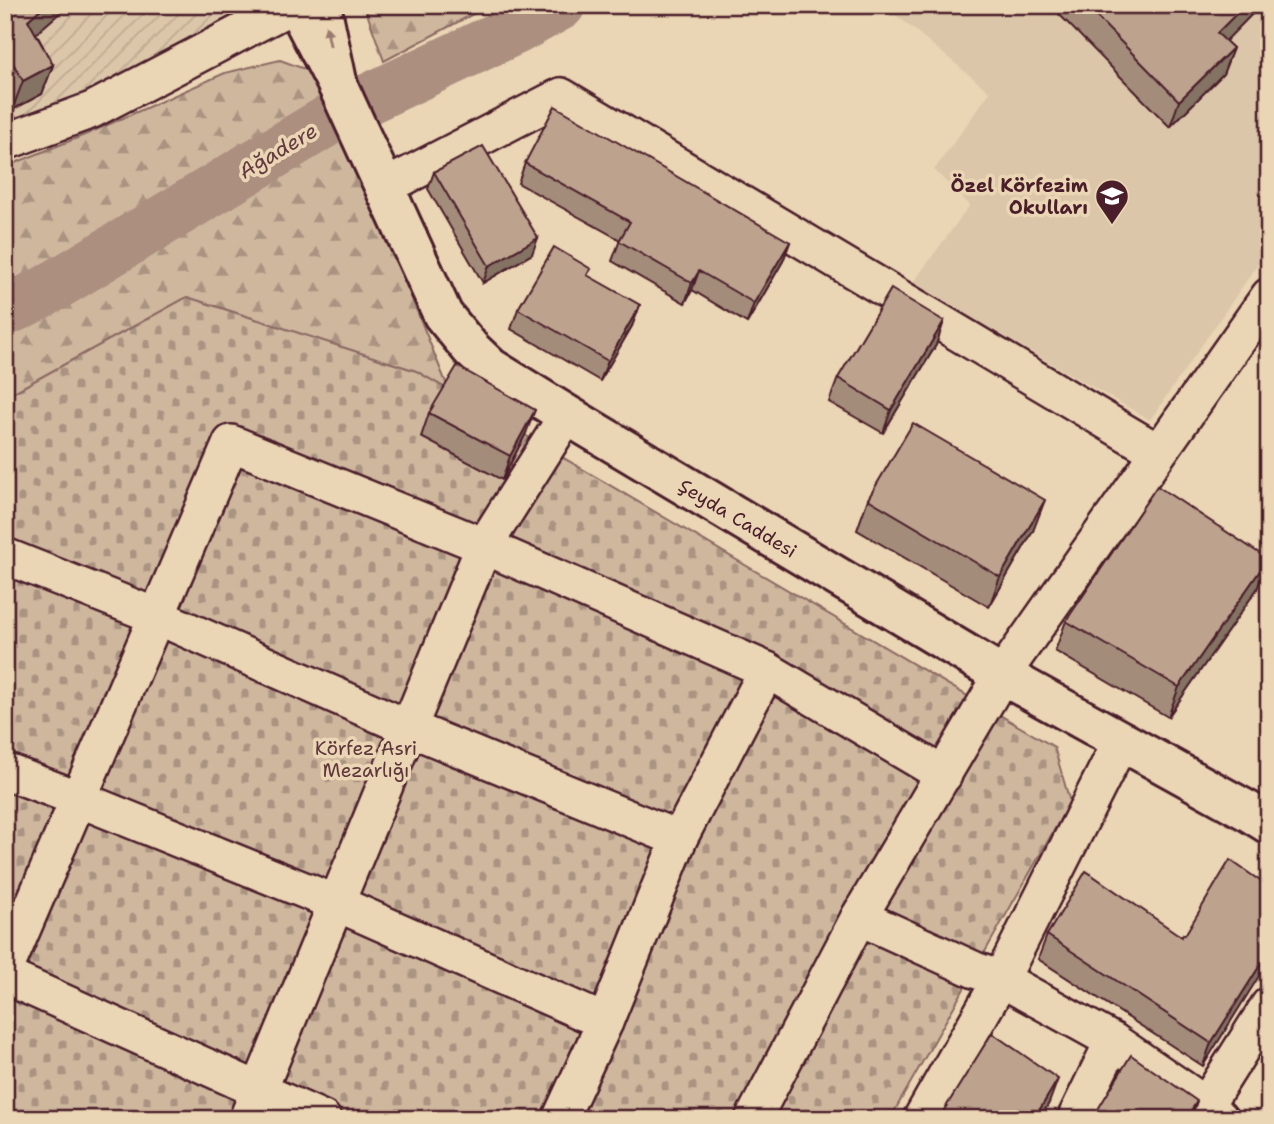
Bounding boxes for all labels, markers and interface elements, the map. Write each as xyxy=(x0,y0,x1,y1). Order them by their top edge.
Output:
one-way arrow xyxy=(322,25,333,47)
water label: Ağadere xyxy=(233,117,323,185)
place label: Özel Körfezim Okulları xyxy=(951,173,1088,220)
school or university icon: Özel Körfezim Okulları xyxy=(1093,177,1131,226)
street label: Şeyda Caddesi xyxy=(674,473,802,564)
park label: Körfez Asri Mezarlığı xyxy=(315,736,417,783)

